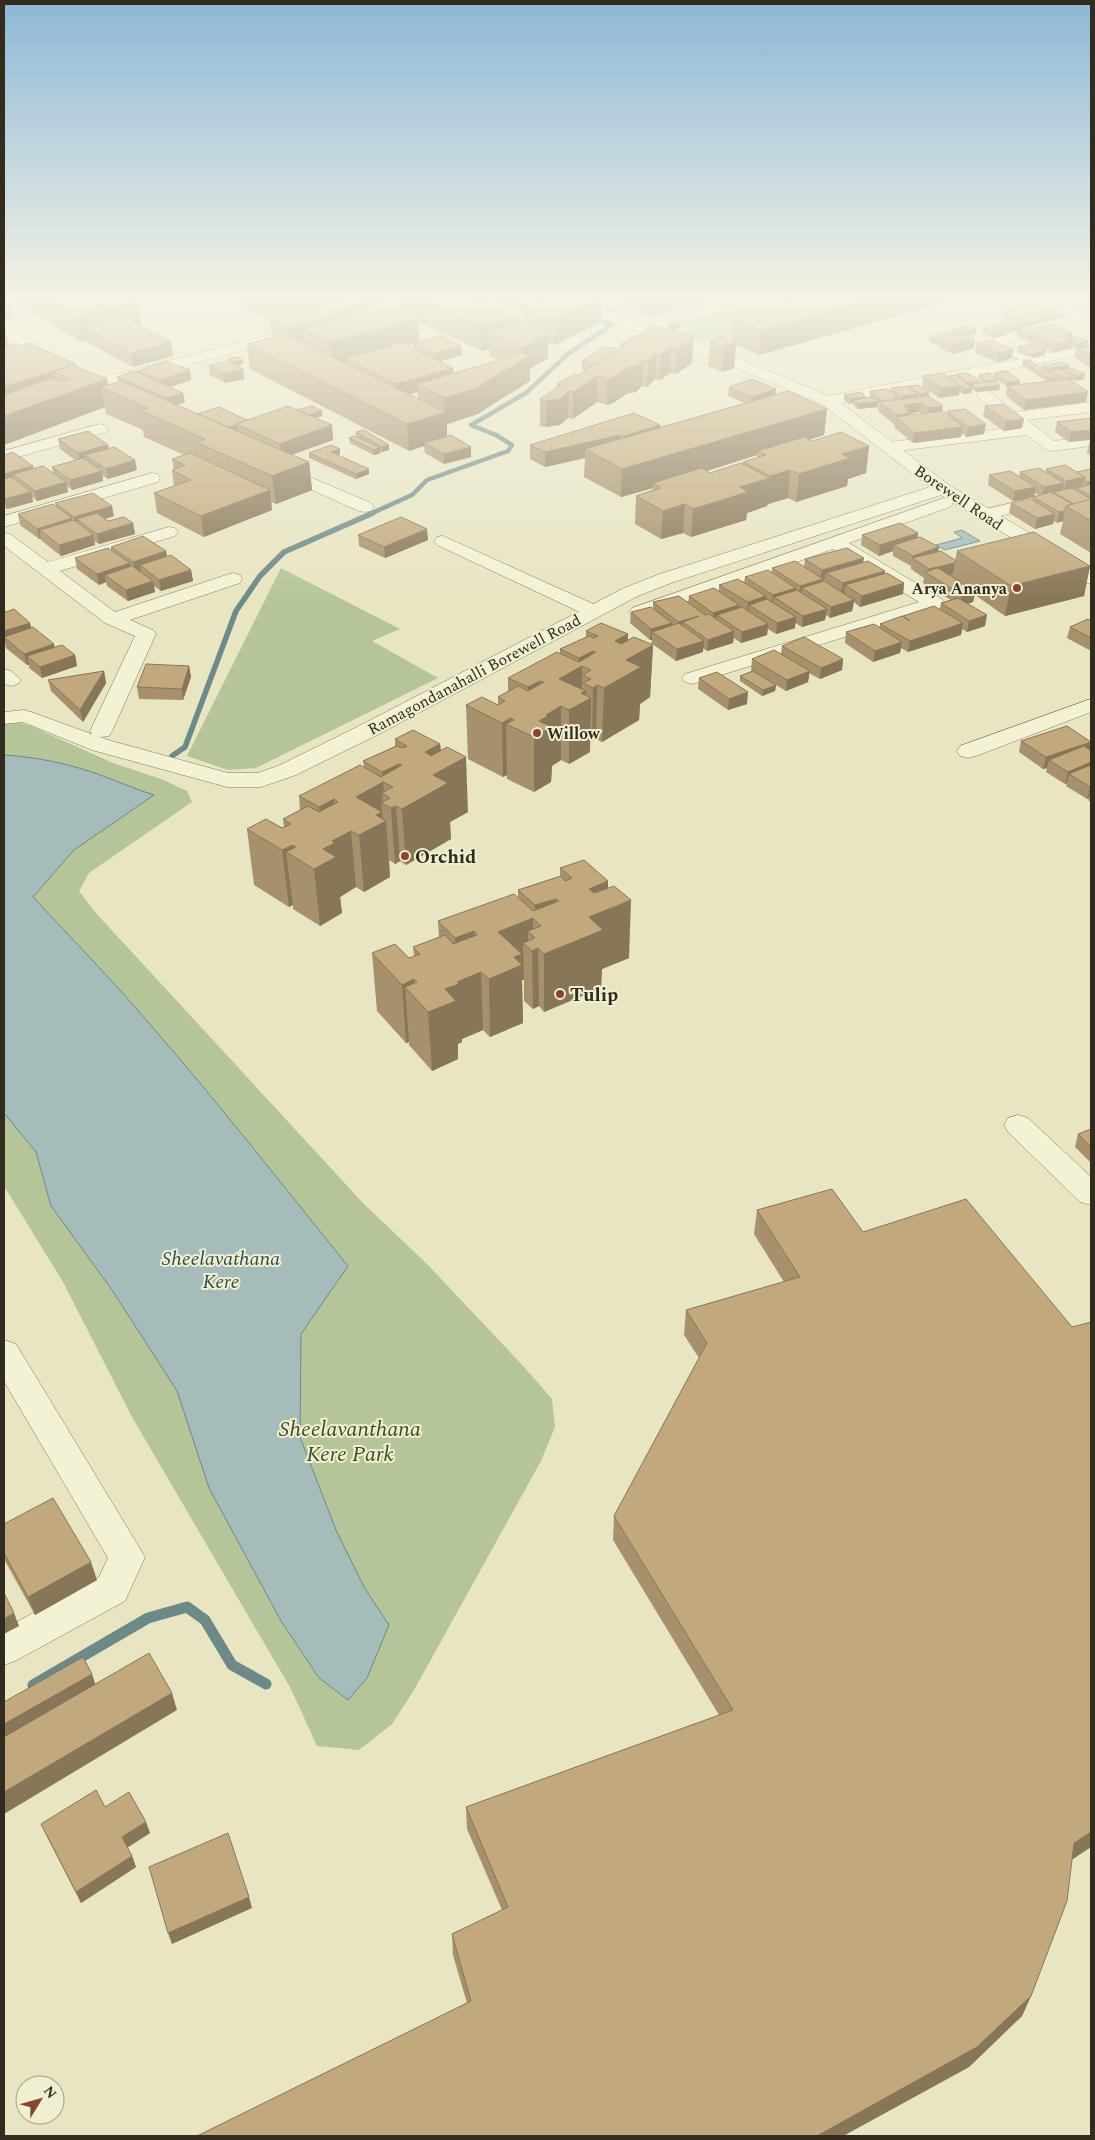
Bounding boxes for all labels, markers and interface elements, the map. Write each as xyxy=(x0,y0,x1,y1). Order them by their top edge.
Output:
street label: Borewell Road xyxy=(909,459,1008,537)
place label: Arya Ananya xyxy=(912,577,1008,601)
marker: Arya Ananya xyxy=(1011,582,1023,594)
street label: Ramagondanahalli Borewell Road xyxy=(364,608,585,741)
place label: Willow xyxy=(547,722,601,746)
marker: Willow xyxy=(531,727,543,739)
place label: Orchid xyxy=(415,843,476,872)
marker: Orchid xyxy=(399,850,411,862)
place label: Tulip xyxy=(570,981,618,1010)
marker: Tulip xyxy=(554,988,566,1000)
water label: Sheelavathana Kere xyxy=(162,1244,280,1297)
park label: Sheelavanthana Kere Park xyxy=(279,1413,421,1471)
north arrow xyxy=(15,2075,65,2125)
text: N xyxy=(38,2082,62,2103)

